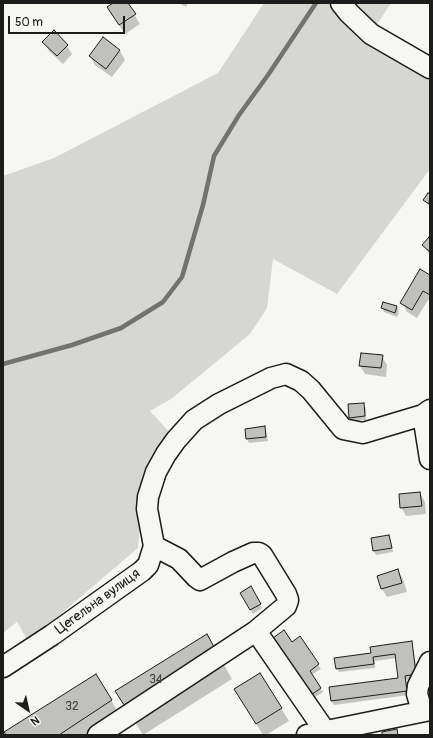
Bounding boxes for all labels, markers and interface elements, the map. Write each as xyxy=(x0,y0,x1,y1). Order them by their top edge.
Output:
scale bar xyxy=(10,8,127,34)
text: 50 m xyxy=(15,15,43,30)
street label: Цегельна вулиця xyxy=(52,566,144,638)
house number: 34 xyxy=(149,673,163,687)
north arrow xyxy=(8,690,48,730)
house number: 32 xyxy=(65,700,79,714)
text: N xyxy=(28,713,42,728)

